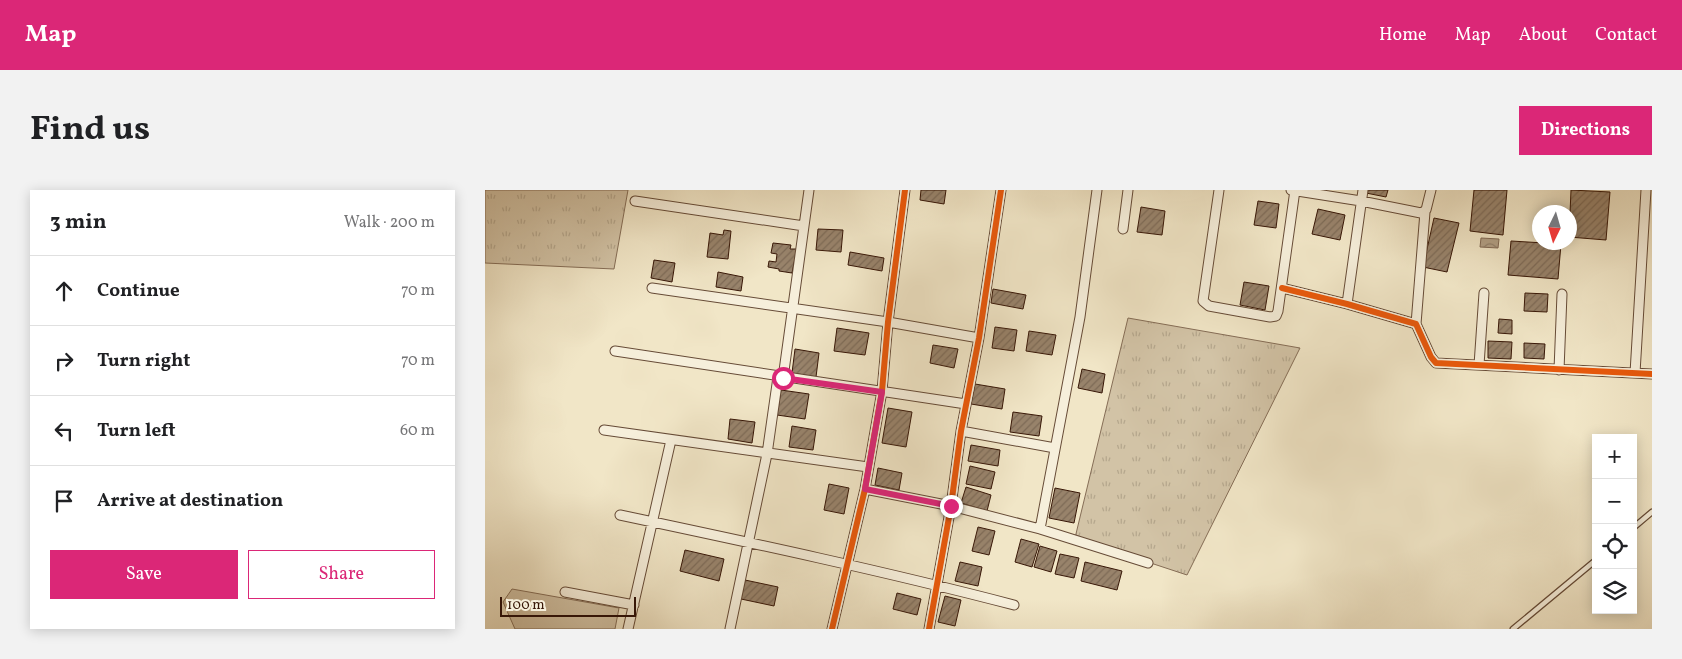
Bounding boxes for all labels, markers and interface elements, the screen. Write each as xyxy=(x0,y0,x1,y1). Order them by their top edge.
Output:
text: Map xyxy=(25,18,76,52)
text: Home xyxy=(1379,23,1427,48)
text: Map xyxy=(1455,23,1491,48)
text: About xyxy=(1519,23,1567,48)
text: Contact xyxy=(1595,23,1657,48)
text: Find us xyxy=(30,106,150,154)
button: Directions xyxy=(1519,106,1652,155)
north arrow xyxy=(1532,205,1577,250)
text: 3 min xyxy=(50,208,106,237)
text: Walk · 200 m xyxy=(344,212,435,234)
icon: ahead xyxy=(50,277,78,305)
text: Continue xyxy=(97,278,180,304)
text: 70 m xyxy=(401,280,435,302)
icon: right xyxy=(50,347,78,375)
text: Turn right xyxy=(97,348,190,374)
text: 70 m xyxy=(401,350,435,372)
route start xyxy=(772,367,795,390)
icon: left xyxy=(50,417,78,445)
text: Turn left xyxy=(97,418,176,444)
text: 60 m xyxy=(400,420,435,442)
map controls xyxy=(1592,434,1637,614)
button: + xyxy=(1592,434,1637,479)
button: − xyxy=(1592,479,1637,524)
icon: arrive xyxy=(50,487,78,515)
text: Arrive at destination xyxy=(97,488,283,514)
route end xyxy=(940,495,963,518)
button: locate xyxy=(1592,524,1637,569)
button: Save xyxy=(50,550,238,599)
button: Share xyxy=(248,550,435,599)
button: layers xyxy=(1592,569,1637,614)
scale bar xyxy=(500,594,636,617)
text: 100 m xyxy=(507,596,545,615)

